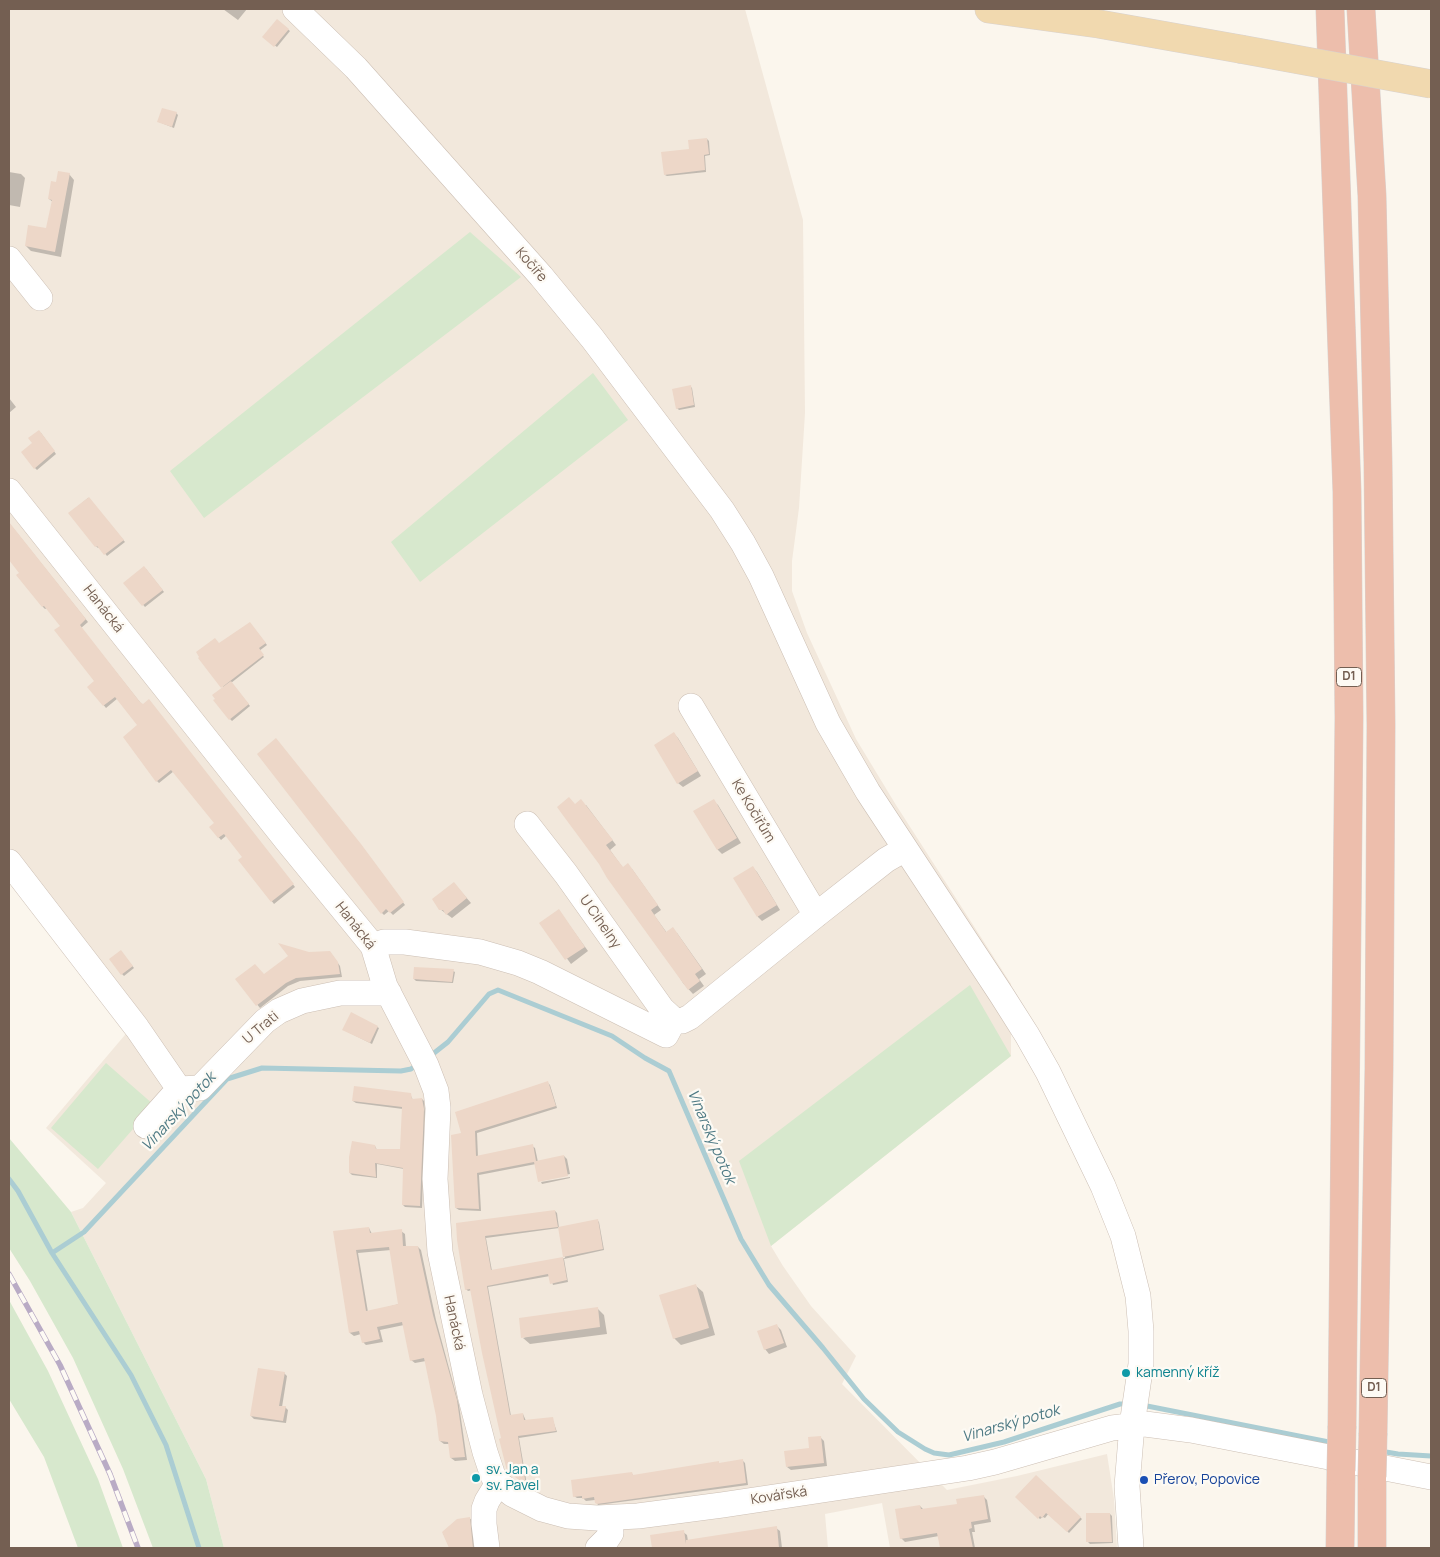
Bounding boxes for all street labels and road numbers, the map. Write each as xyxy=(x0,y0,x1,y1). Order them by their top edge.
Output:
street label: Kočíře xyxy=(512,244,550,286)
street label: Hanácká xyxy=(79,582,127,636)
road number: D1 xyxy=(1336,668,1362,686)
street label: Ke Kočiřům xyxy=(728,776,778,846)
street label: U Cihelny xyxy=(576,892,624,952)
street label: Hanácká xyxy=(331,899,379,953)
street label: U Trati xyxy=(240,1008,282,1048)
street label: Hanácká xyxy=(440,1294,468,1352)
road number: D1 xyxy=(1362,1379,1386,1398)
street label: Kovářská xyxy=(750,1483,808,1509)

